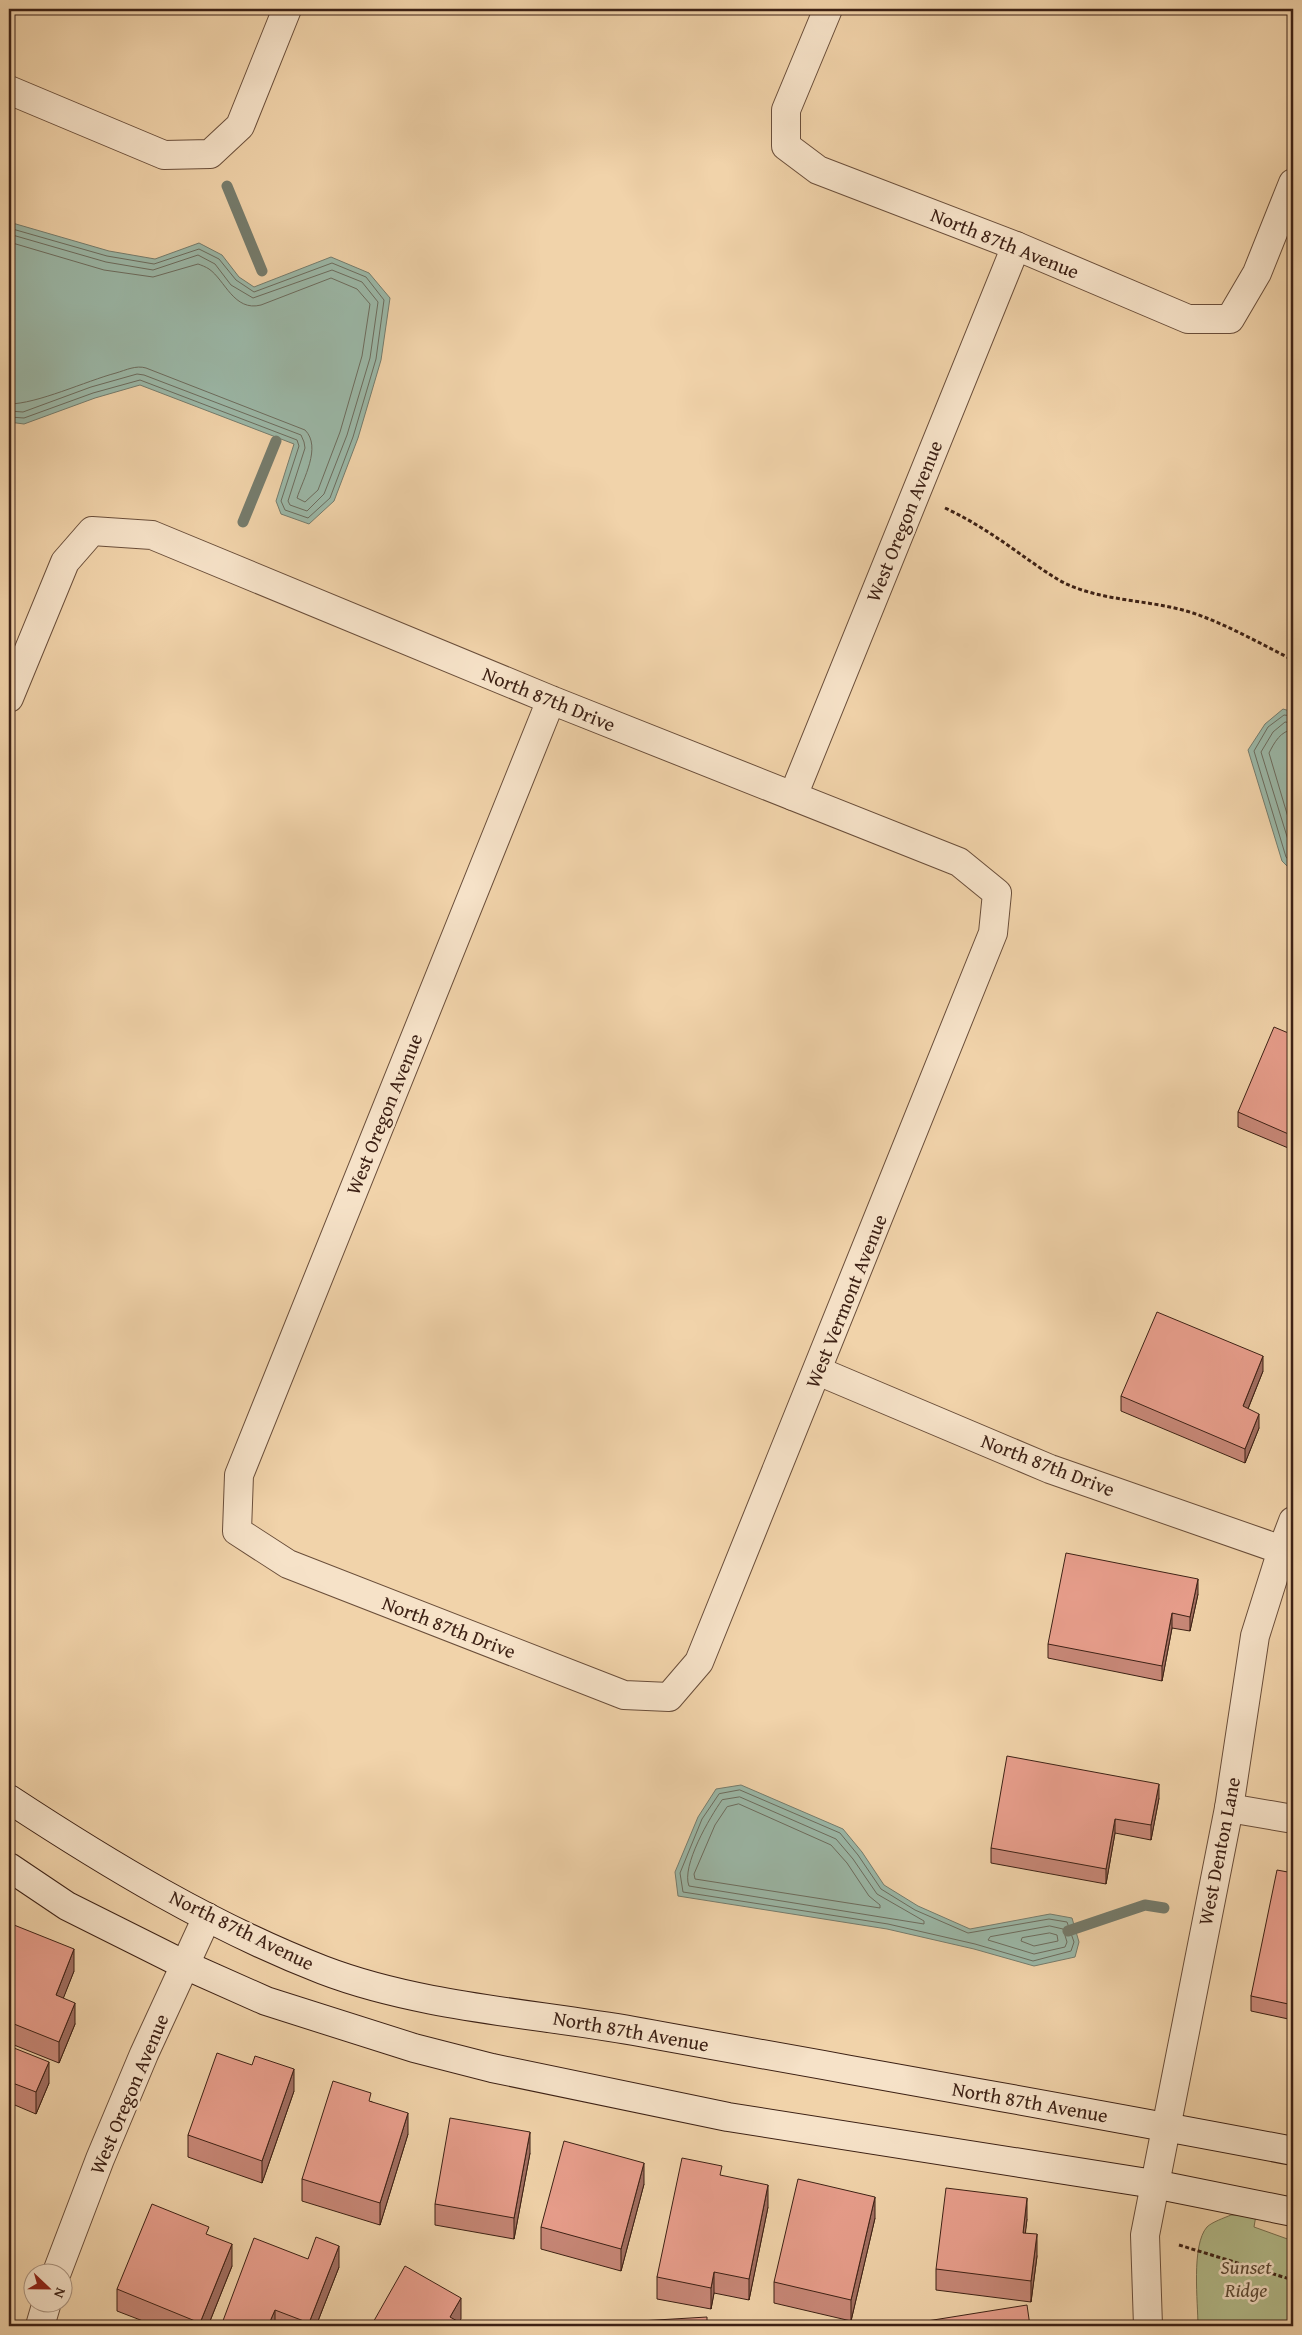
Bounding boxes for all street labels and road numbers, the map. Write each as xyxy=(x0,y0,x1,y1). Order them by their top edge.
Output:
street label: North 87th Avenue xyxy=(927,200,1084,286)
street label: West Oregon Avenue xyxy=(858,436,949,606)
street label: North 87th Drive xyxy=(478,659,620,738)
street label: West Oregon Avenue xyxy=(338,1029,429,1199)
street label: West Vermont Avenue xyxy=(797,1210,894,1392)
street label: North 87th Drive xyxy=(977,1426,1119,1503)
street label: North 87th Drive xyxy=(378,1588,520,1665)
street label: West Denton Lane xyxy=(1190,1774,1247,1928)
street label: North 87th Avenue xyxy=(165,1882,319,1977)
street label: North 87th Avenue xyxy=(551,2003,711,2058)
street label: West Oregon Avenue xyxy=(82,2009,175,2179)
street label: North 87th Avenue xyxy=(950,2074,1110,2129)

